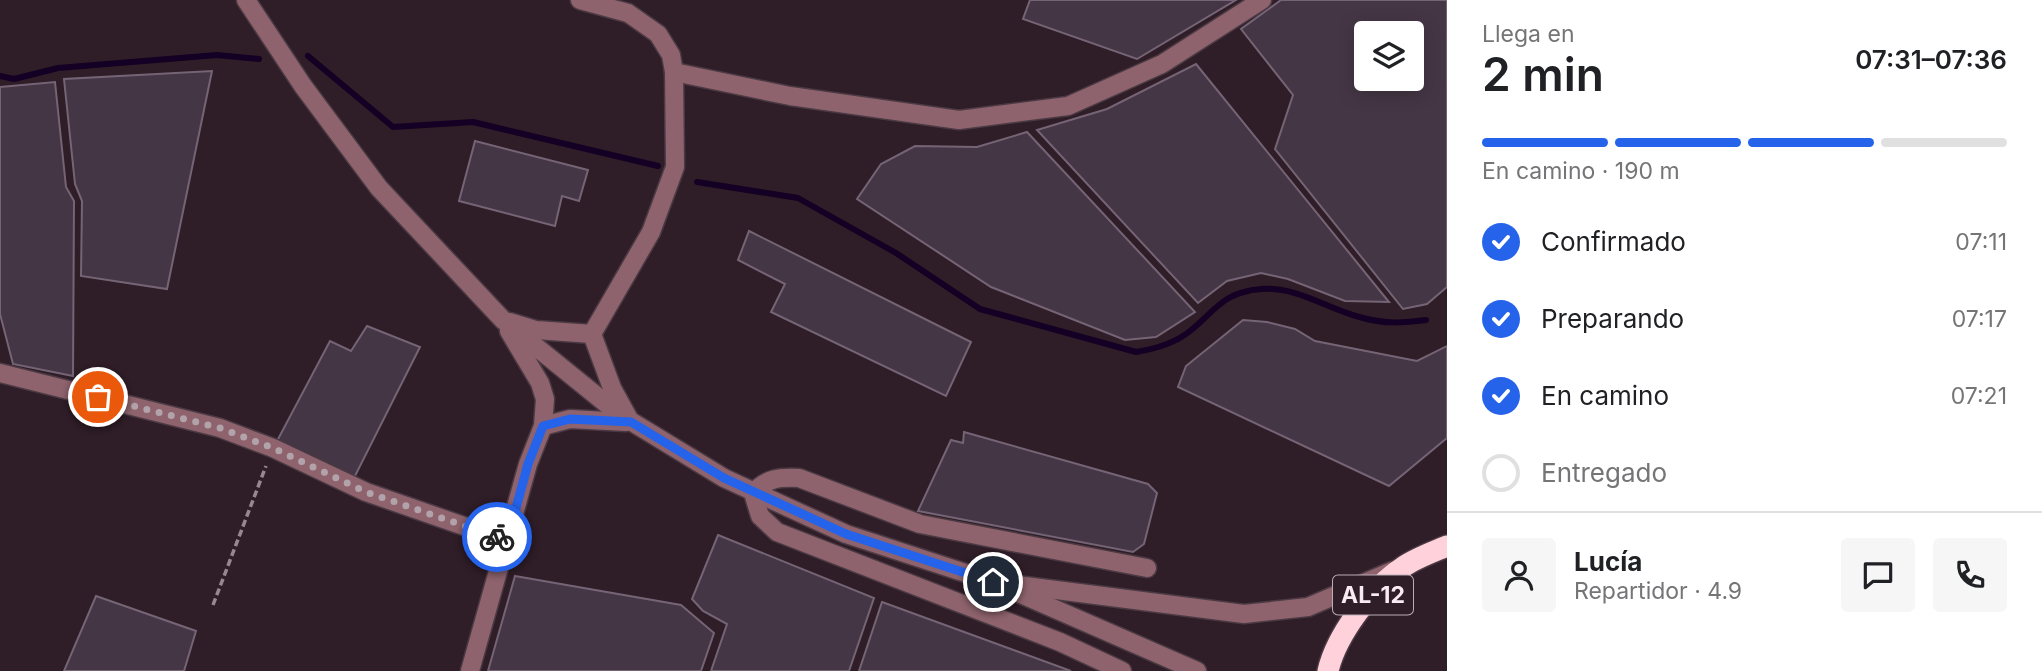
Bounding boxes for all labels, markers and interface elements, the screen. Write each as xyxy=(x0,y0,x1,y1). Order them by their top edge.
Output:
text: Llega en xyxy=(1482,20,1574,48)
map controls xyxy=(1354,21,1424,91)
button: layers xyxy=(1354,21,1424,91)
text: 07:31–07:36 xyxy=(1855,44,2007,75)
text: 2 min xyxy=(1482,46,1604,102)
text: En camino · 190 m xyxy=(1482,157,1680,185)
icon: check xyxy=(1482,223,1520,261)
text: Confirmado xyxy=(1541,226,1686,257)
text: 07:11 xyxy=(1955,228,2007,256)
icon: check xyxy=(1482,300,1520,338)
text: Preparando xyxy=(1541,303,1684,334)
text: 07:17 xyxy=(1952,305,2007,333)
pin xyxy=(68,367,128,427)
icon: check xyxy=(1482,377,1520,415)
icon: bag xyxy=(79,378,117,416)
text: En camino xyxy=(1541,380,1669,411)
text: 07:21 xyxy=(1951,382,2007,410)
text: Entregado xyxy=(1541,457,1667,488)
courier xyxy=(462,502,532,572)
icon: bike xyxy=(478,518,516,556)
button: person xyxy=(1482,538,1556,612)
button: chat xyxy=(1841,538,1915,612)
button: phone xyxy=(1933,538,2007,612)
text: Lucía xyxy=(1574,546,1642,577)
pin xyxy=(963,552,1023,612)
icon: home xyxy=(974,563,1012,601)
road number: AL-12 xyxy=(1333,576,1413,614)
text: Repartidor · 4.9 xyxy=(1574,577,1742,605)

